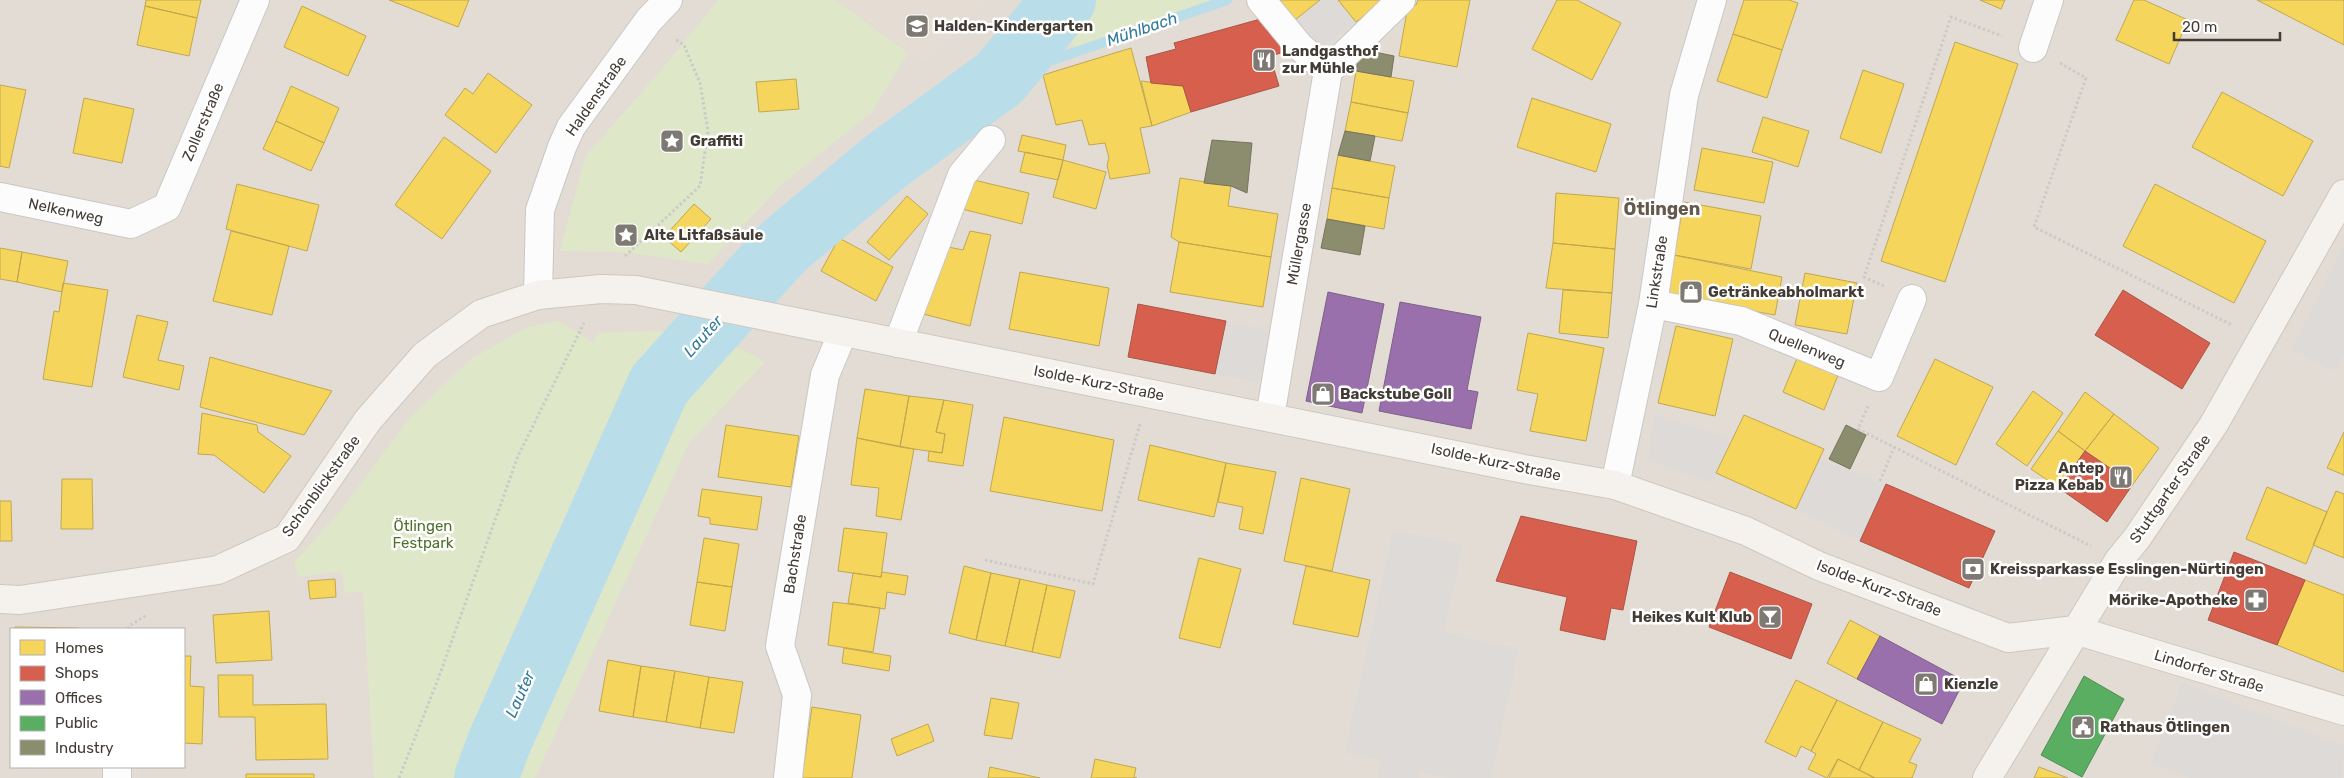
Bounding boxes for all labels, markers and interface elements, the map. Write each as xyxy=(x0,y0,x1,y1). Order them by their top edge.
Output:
water label: Mühlbach xyxy=(1104,8,1180,50)
scale bar xyxy=(2174,10,2280,42)
school or university icon: Halden-Kindergarten xyxy=(904,13,930,39)
place label: Halden-Kindergarten xyxy=(934,17,1093,35)
text: 20 m xyxy=(2182,18,2217,36)
place label: Landgasthof zur Mühle xyxy=(1282,42,1378,77)
restaurant icon: Landgasthof zur Mühle xyxy=(1251,47,1277,73)
street label: Haldenstraße xyxy=(562,52,630,140)
street label: Zollerstraße xyxy=(178,80,228,164)
place icon: Graffiti xyxy=(659,128,685,154)
place label: Graffiti xyxy=(690,132,743,150)
street label: Nelkenweg xyxy=(27,194,105,228)
district label: Ötlingen xyxy=(1624,198,1700,220)
street label: Müllergasse xyxy=(1283,202,1315,286)
place icon: Alte Litfaßsäule xyxy=(613,222,639,248)
place label: Alte Litfaßsäule xyxy=(644,226,763,244)
street label: Linkstraße xyxy=(1642,234,1672,310)
shop icon: Getränkeabholmarkt xyxy=(1678,279,1704,305)
place label: Getränkeabholmarkt xyxy=(1708,283,1864,301)
water label: Lauter xyxy=(680,311,727,361)
street label: Quellenweg xyxy=(1766,324,1848,372)
street label: Isolde-Kurz-Straße xyxy=(1032,362,1166,404)
shop icon: Backstube Goll xyxy=(1310,381,1336,407)
place label: Backstube Goll xyxy=(1340,385,1452,403)
street label: Stuttgarter Straße xyxy=(2126,431,2214,547)
street label: Schönblickstraße xyxy=(278,432,364,540)
street label: Isolde-Kurz-Straße xyxy=(1429,439,1563,485)
place label: Antep Pizza Kebab xyxy=(2015,459,2104,494)
restaurant icon: Antep Pizza Kebab xyxy=(2108,464,2134,490)
street label: Bachstraße xyxy=(780,513,810,595)
park label: Ötlingen Festpark xyxy=(392,517,454,552)
street label: Isolde-Kurz-Straße xyxy=(1814,556,1944,620)
bank icon: Kreissparkasse Esslingen-Nürtingen xyxy=(1960,556,1986,582)
place label: Kreissparkasse Esslingen-Nürtingen xyxy=(1990,560,2264,578)
pharmacy icon: Mörike-Apotheke xyxy=(2243,587,2269,613)
place label: Mörike-Apotheke xyxy=(2109,591,2238,609)
bar icon: Heikes Kult Klub xyxy=(1757,604,1783,630)
place label: Heikes Kult Klub xyxy=(1632,608,1752,626)
legend xyxy=(10,628,185,768)
text: Homes xyxy=(55,639,104,657)
street label: Lindorfer Straße xyxy=(2152,646,2266,696)
text: Shops xyxy=(55,664,99,682)
water label: Lauter xyxy=(501,667,539,720)
shop icon: Kienzle xyxy=(1913,671,1939,697)
place label: Kienzle xyxy=(1944,675,1998,693)
text: Offices xyxy=(55,689,103,707)
text: Public xyxy=(55,714,98,732)
public building icon: Rathaus Ötlingen xyxy=(2070,714,2096,740)
place label: Rathaus Ötlingen xyxy=(2100,718,2230,736)
text: Industry xyxy=(55,739,114,757)

